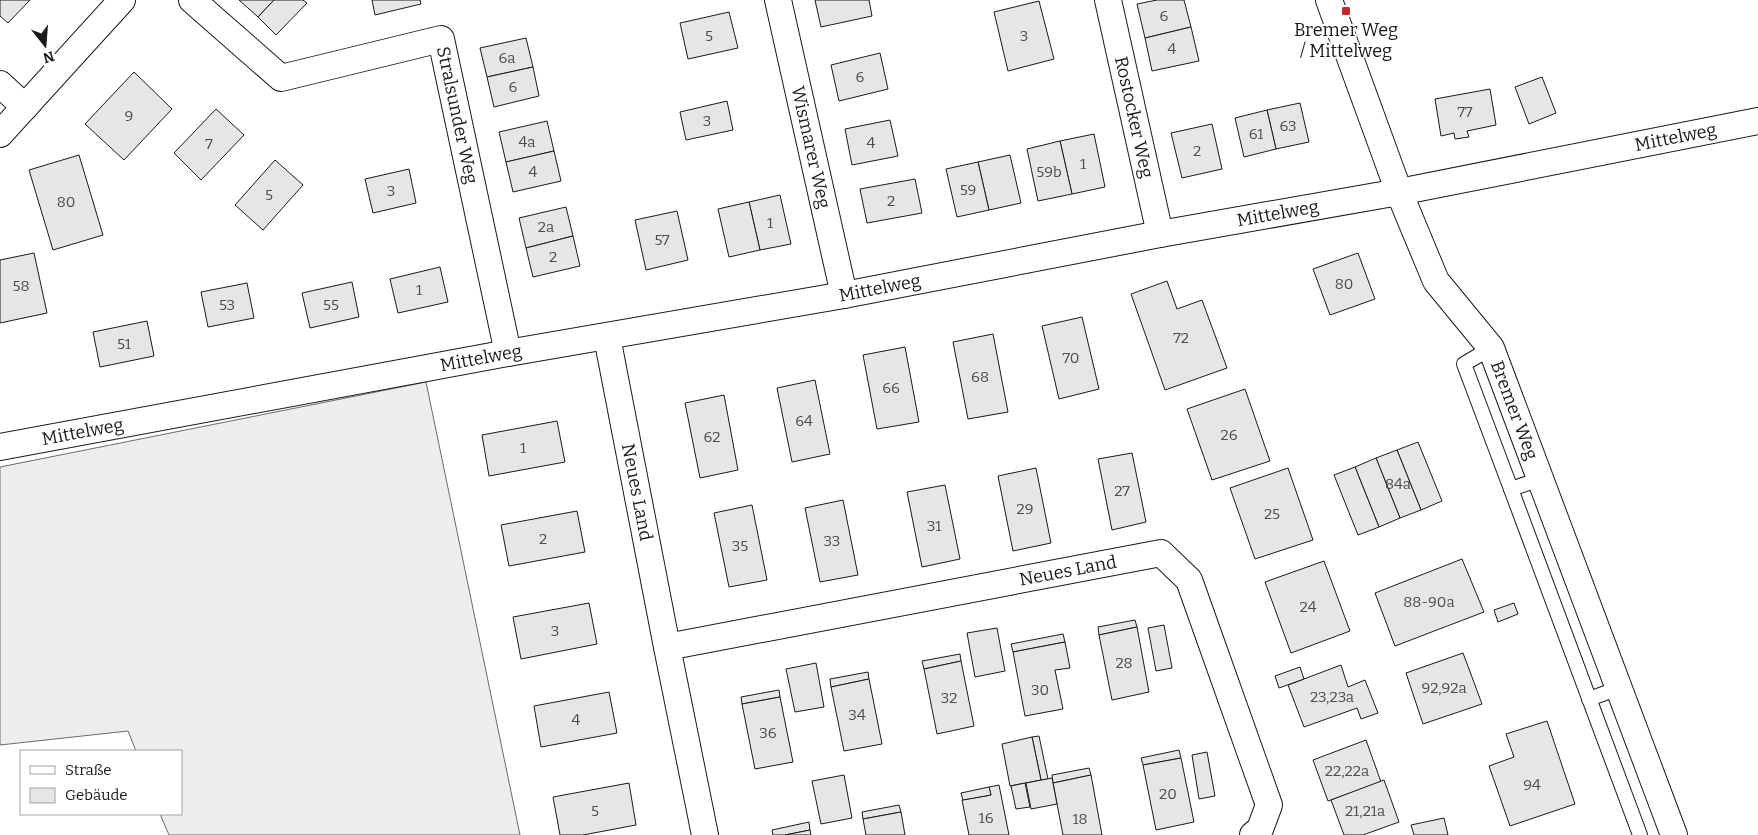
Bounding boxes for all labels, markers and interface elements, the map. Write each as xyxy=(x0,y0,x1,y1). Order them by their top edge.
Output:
marker: Bremer Weg / Mittelweg xyxy=(1340,5,1352,17)
house number: 6 xyxy=(1160,7,1169,25)
place label: Bremer Weg / Mittelweg xyxy=(1294,19,1398,62)
north arrow xyxy=(20,20,70,70)
house number: 5 xyxy=(705,27,713,45)
house number: 3 xyxy=(1020,27,1028,45)
house number: 4 xyxy=(1168,40,1177,58)
street label: Stralsunder Weg xyxy=(432,45,483,186)
text: N xyxy=(41,47,56,67)
house number: 6a xyxy=(498,49,516,67)
street label: Rostocker Weg xyxy=(1110,54,1158,180)
house number: 6 xyxy=(856,68,865,86)
house number: 6 xyxy=(509,78,518,96)
street label: Wismarer Weg xyxy=(787,84,835,211)
house number: 77 xyxy=(1457,103,1473,121)
house number: 9 xyxy=(125,107,133,125)
house number: 3 xyxy=(703,112,711,130)
house number: 63 xyxy=(1279,117,1297,135)
street label: Mittelweg xyxy=(1633,118,1718,156)
house number: 61 xyxy=(1249,125,1263,143)
house number: 4a xyxy=(519,133,535,151)
house number: 4 xyxy=(867,134,876,152)
house number: 7 xyxy=(205,135,213,153)
house number: 2 xyxy=(1193,142,1201,160)
house number: 1 xyxy=(1080,155,1086,173)
house number: 4 xyxy=(529,163,538,181)
house number: 59b xyxy=(1036,163,1062,181)
house number: 59 xyxy=(960,181,976,199)
house number: 3 xyxy=(387,182,395,200)
house number: 5 xyxy=(265,186,273,204)
house number: 2 xyxy=(887,192,895,210)
house number: 80 xyxy=(57,193,75,211)
street label: Mittelweg xyxy=(1235,195,1321,231)
house number: 1 xyxy=(767,214,773,232)
house number: 2a xyxy=(538,218,554,236)
house number: 57 xyxy=(654,231,670,249)
house number: 2 xyxy=(549,248,557,266)
street label: Mittelweg xyxy=(837,269,923,307)
house number: 80 xyxy=(1335,275,1353,293)
house number: 58 xyxy=(12,277,30,295)
house number: 1 xyxy=(416,281,422,299)
house number: 53 xyxy=(219,296,235,314)
house number: 55 xyxy=(323,296,339,314)
house number: 72 xyxy=(1173,329,1189,347)
house number: 51 xyxy=(117,335,131,353)
street label: Mittelweg xyxy=(438,340,524,376)
house number: 70 xyxy=(1063,349,1079,367)
street label: Bremer Weg xyxy=(1486,358,1543,463)
house number: 68 xyxy=(971,368,989,386)
house number: 66 xyxy=(882,379,900,397)
house number: 64 xyxy=(795,412,813,430)
street label: Mittelweg xyxy=(40,413,125,450)
house number: 26 xyxy=(1221,426,1238,444)
house number: 62 xyxy=(704,428,720,446)
house number: 1 xyxy=(520,439,526,457)
street label: Neues Land xyxy=(617,442,657,543)
house number: 84a xyxy=(1385,475,1411,493)
house number: 27 xyxy=(1114,482,1130,500)
house number: 29 xyxy=(1017,500,1033,518)
house number: 25 xyxy=(1264,505,1280,523)
house number: 31 xyxy=(927,517,941,535)
house number: 2 xyxy=(539,530,547,548)
house number: 33 xyxy=(824,532,840,550)
house number: 35 xyxy=(732,537,748,555)
street label: Neues Land xyxy=(1017,551,1119,591)
house number: 88-90a xyxy=(1403,593,1455,611)
house number: 24 xyxy=(1300,598,1317,616)
house number: 3 xyxy=(551,622,559,640)
house number: 28 xyxy=(1115,654,1133,672)
house number: 92,92a xyxy=(1421,679,1467,697)
house number: 30 xyxy=(1031,681,1049,699)
house number: 23,23a xyxy=(1310,688,1354,706)
house number: 32 xyxy=(941,689,957,707)
house number: 34 xyxy=(848,706,866,724)
house number: 4 xyxy=(572,711,581,729)
house number: 36 xyxy=(759,724,777,742)
legend xyxy=(20,750,182,815)
text: Straße xyxy=(65,761,111,779)
house number: 22,22a xyxy=(1325,762,1369,780)
house number: 94 xyxy=(1523,776,1541,794)
house number: 20 xyxy=(1159,785,1177,803)
text: Gebäude xyxy=(65,786,128,804)
house number: 5 xyxy=(591,802,599,820)
house number: 21,21a xyxy=(1345,802,1385,820)
house number: 16 xyxy=(979,809,994,827)
house number: 18 xyxy=(1072,810,1088,828)

